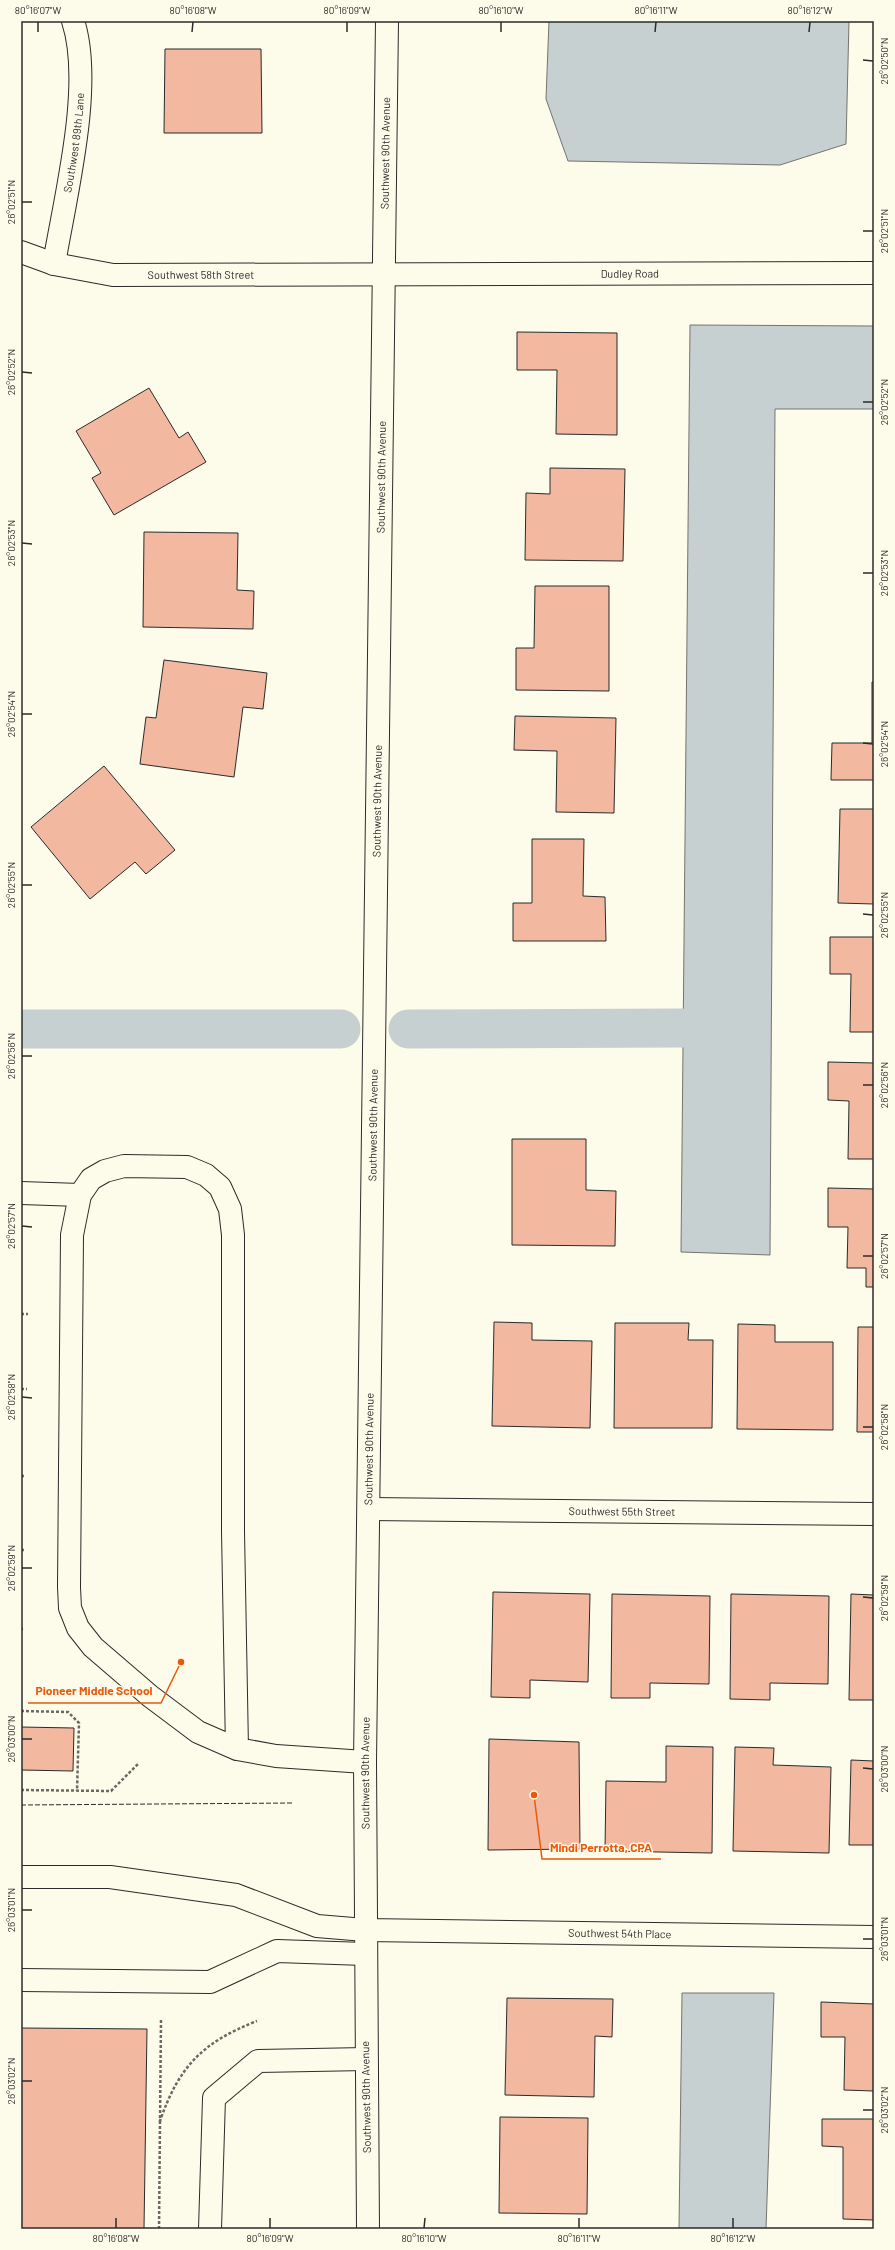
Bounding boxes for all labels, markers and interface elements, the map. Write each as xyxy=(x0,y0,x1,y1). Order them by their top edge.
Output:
text: 80°16'07"W xyxy=(15,4,61,16)
text: 80°16'08"W xyxy=(170,4,217,16)
text: 80°16'09"W xyxy=(324,4,371,16)
text: 80°16'10"W xyxy=(478,4,524,16)
text: 80°16'11"W xyxy=(634,4,678,16)
text: 80°16'12"W xyxy=(788,4,833,16)
text: 26°02'50"N xyxy=(878,38,890,84)
street label: Southwest 89th Lane xyxy=(60,92,86,194)
street label: Southwest 90th Avenue xyxy=(378,97,392,209)
text: 26°02'51"N xyxy=(5,180,17,224)
text: 26°02'51"N xyxy=(878,209,890,253)
street label: Dudley Road xyxy=(601,267,659,280)
street label: Southwest 58th Street xyxy=(147,268,254,281)
text: 26°02'52"N xyxy=(5,349,17,395)
text: 26°02'52"N xyxy=(878,379,890,425)
street label: Southwest 90th Avenue xyxy=(374,421,388,533)
text: 26°02'53"N xyxy=(5,520,17,566)
text: 26°02'53"N xyxy=(878,550,890,596)
text: 26°02'54"N xyxy=(5,691,17,737)
text: 26°02'54"N xyxy=(878,721,890,767)
street label: Southwest 90th Avenue xyxy=(369,745,384,857)
text: 26°02'55"N xyxy=(5,862,17,908)
text: 26°02'55"N xyxy=(878,892,890,938)
text: 26°02'56"N xyxy=(5,1033,17,1079)
text: 26°02'56"N xyxy=(878,1062,890,1108)
street label: Southwest 90th Avenue xyxy=(365,1069,380,1181)
text: 26°02'57"N xyxy=(5,1203,17,1249)
text: 26°02'57"N xyxy=(878,1233,890,1279)
text: 26°02'58"N xyxy=(5,1374,17,1420)
street label: Southwest 90th Avenue xyxy=(361,1393,376,1505)
text: 26°02'58"N xyxy=(878,1404,890,1450)
street label: Southwest 55th Street xyxy=(569,1504,675,1518)
text: 26°02'59"N xyxy=(5,1545,17,1591)
text: 26°02'59"N xyxy=(878,1575,890,1621)
callout: Pioneer Middle School xyxy=(28,1679,161,1703)
text: Pioneer Middle School xyxy=(35,1683,153,1697)
text: 26°03'00"N xyxy=(5,1715,17,1763)
street label: Southwest 90th Avenue xyxy=(358,1717,372,1829)
text: 26°03'00"N xyxy=(878,1745,890,1793)
callout: Mindi Perrotta, CPA xyxy=(542,1835,661,1859)
text: Mindi Perrotta, CPA xyxy=(550,1840,652,1854)
text: 26°03'01"N xyxy=(5,1888,17,1932)
text: 26°03'01"N xyxy=(878,1917,890,1961)
street label: Southwest 54th Place xyxy=(568,1926,672,1940)
street label: Southwest 90th Avenue xyxy=(358,2041,373,2153)
text: 26°03'02"N xyxy=(5,2058,17,2104)
text: 26°03'02"N xyxy=(878,2087,890,2133)
text: 80°16'08"W xyxy=(93,2232,140,2244)
text: 80°16'09"W xyxy=(247,2232,294,2244)
text: 80°16'10"W xyxy=(401,2232,447,2244)
text: 80°16'11"W xyxy=(557,2232,601,2244)
text: 80°16'12"W xyxy=(711,2232,756,2244)

